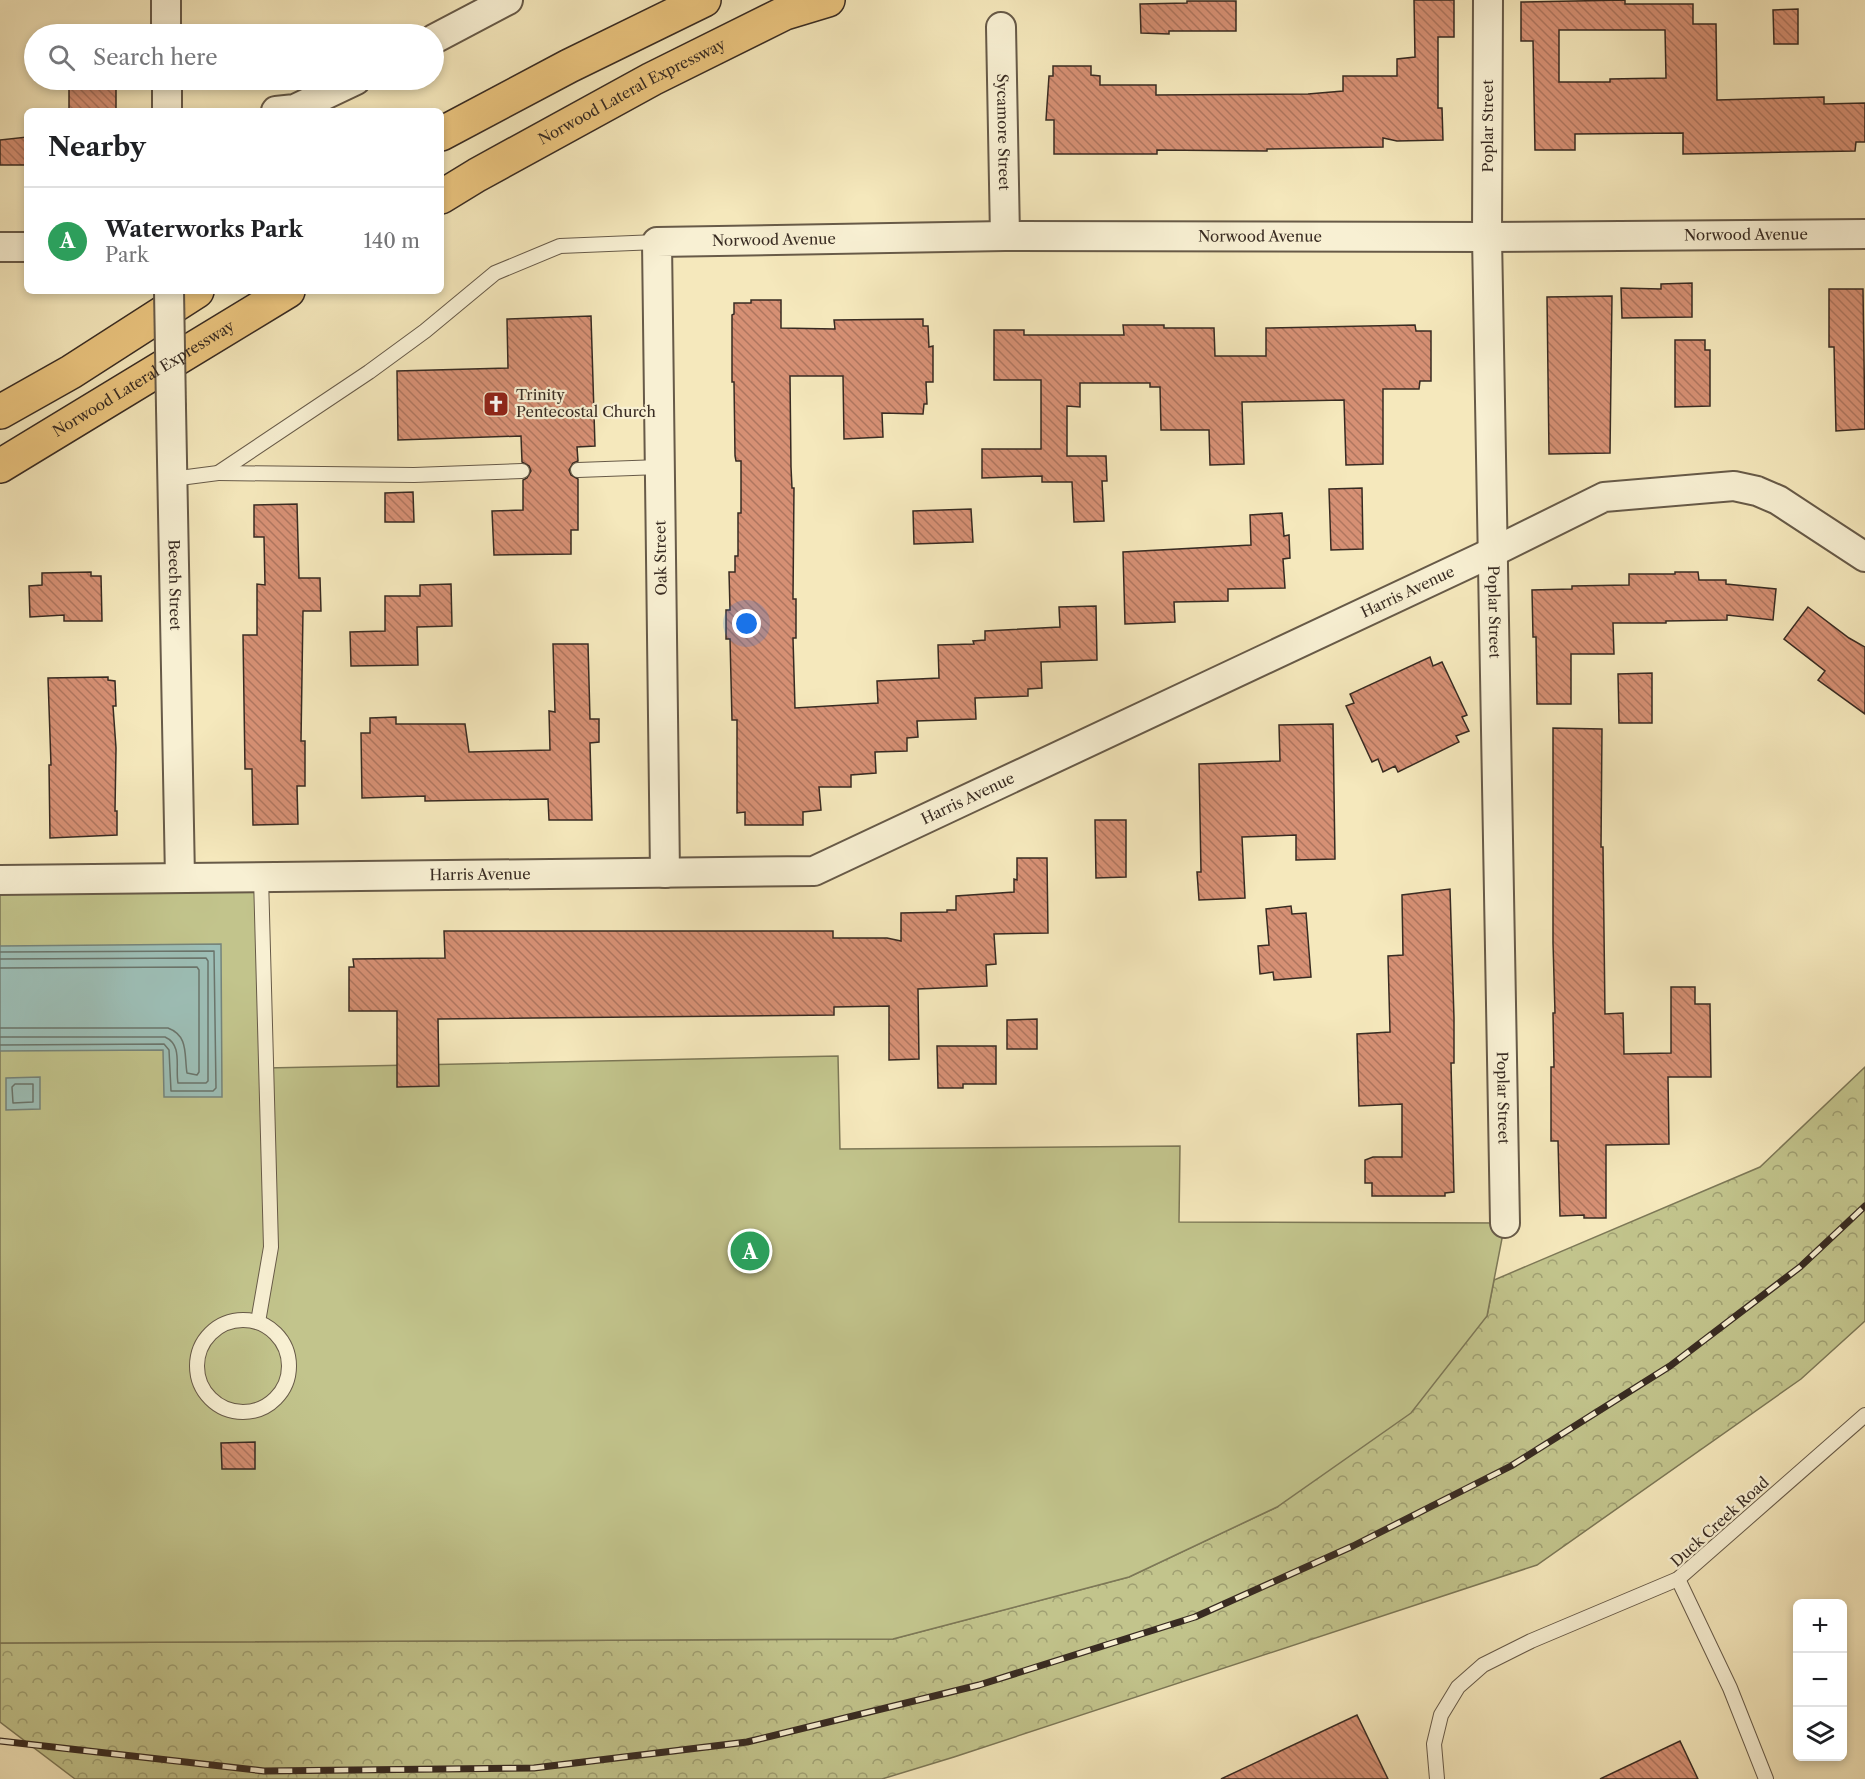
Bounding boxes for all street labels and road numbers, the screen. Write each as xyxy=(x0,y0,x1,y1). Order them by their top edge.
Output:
street label: Norwood Lateral Expressway xyxy=(535,34,729,149)
street label: Sycamore Street xyxy=(993,73,1014,191)
street label: Poplar Street xyxy=(1478,79,1497,172)
street label: Norwood Avenue xyxy=(1684,224,1808,244)
street label: Norwood Avenue xyxy=(1198,226,1322,246)
street label: Norwood Avenue xyxy=(712,229,836,250)
street label: Norwood Lateral Expressway xyxy=(49,316,238,441)
street label: Oak Street xyxy=(650,520,671,596)
street label: Beech Street xyxy=(165,539,185,631)
street label: Harris Avenue xyxy=(1358,562,1457,622)
street label: Poplar Street xyxy=(1484,565,1505,659)
street label: Harris Avenue xyxy=(918,768,1017,828)
street label: Harris Avenue xyxy=(429,864,531,884)
street label: Poplar Street xyxy=(1493,1051,1514,1145)
street label: Duck Creek Road xyxy=(1667,1473,1773,1571)

